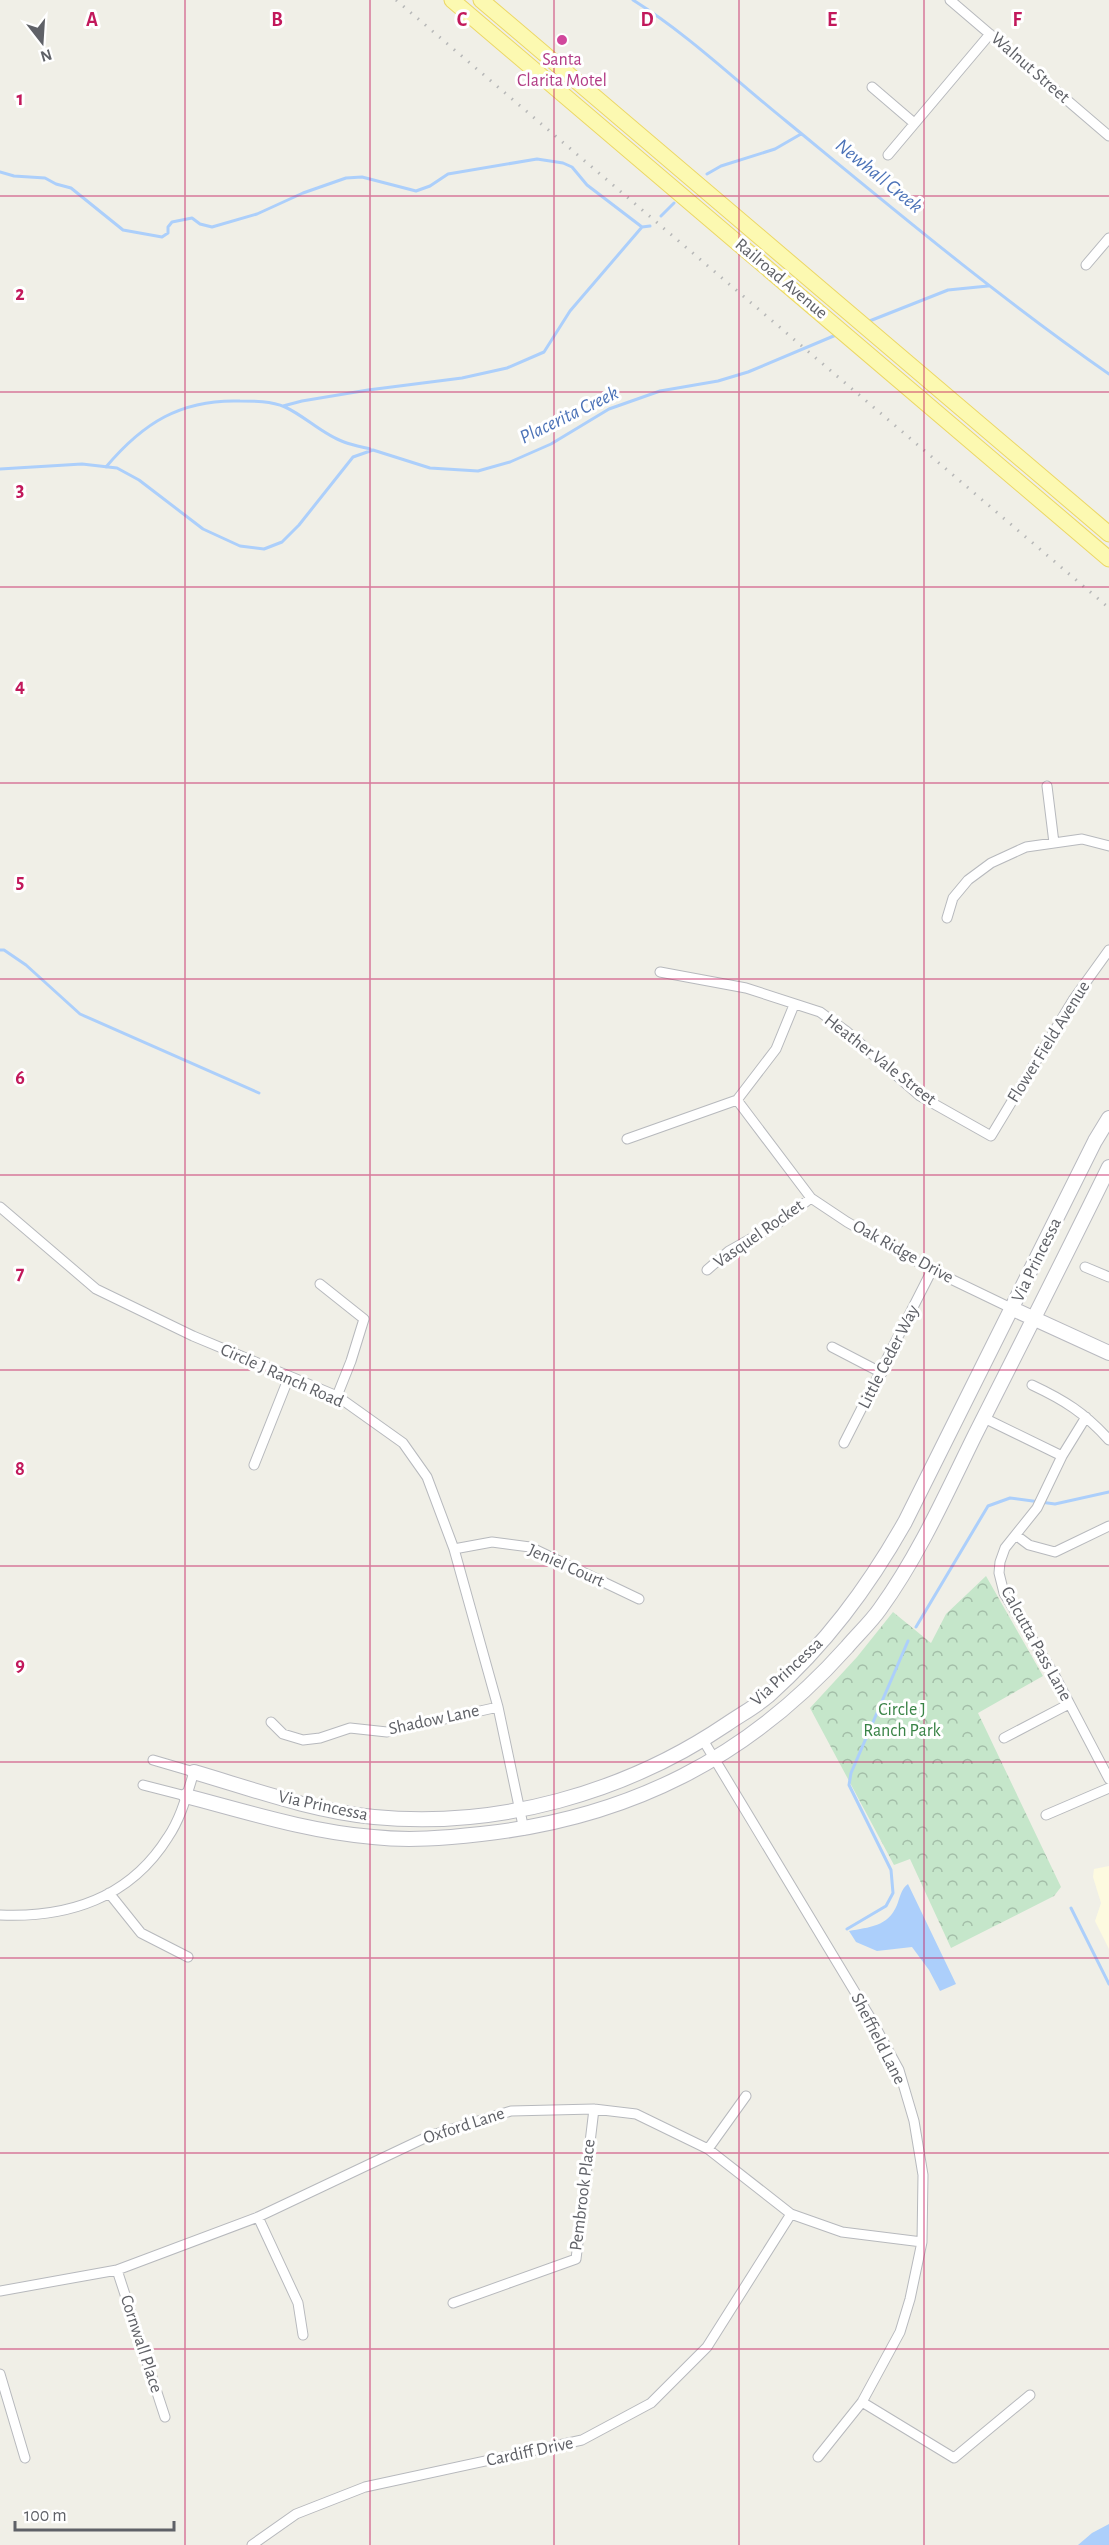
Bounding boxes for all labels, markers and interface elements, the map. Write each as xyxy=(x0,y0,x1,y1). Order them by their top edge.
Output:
text: A xyxy=(86,10,98,30)
text: B xyxy=(271,10,283,30)
text: C xyxy=(457,10,468,30)
text: D xyxy=(640,10,654,30)
text: E xyxy=(827,10,837,30)
text: F xyxy=(1012,10,1022,30)
north arrow xyxy=(12,12,72,72)
street label: Walnut Street xyxy=(987,29,1073,107)
marker: Santa Clarita Motel xyxy=(555,33,569,47)
text: N xyxy=(38,46,54,65)
place label: Santa Clarita Motel xyxy=(517,51,607,90)
text: 1 xyxy=(16,89,24,109)
water label: Newhall Creek xyxy=(832,135,926,217)
street label: Railroad Avenue xyxy=(731,235,831,323)
text: 2 xyxy=(15,284,25,304)
water label: Placerita Creek xyxy=(516,382,622,448)
text: 3 xyxy=(16,480,24,500)
text: 4 xyxy=(15,676,25,696)
text: 5 xyxy=(16,872,24,892)
street label: Flower Field Avenue xyxy=(1004,978,1094,1106)
street label: Heather Vale Street xyxy=(821,1011,939,1109)
text: 6 xyxy=(15,1068,25,1088)
street label: Vasquel Rocket xyxy=(711,1196,807,1272)
street label: Via Princessa xyxy=(1009,1215,1065,1305)
street label: Oak Ridge Drive xyxy=(850,1217,956,1287)
text: 7 xyxy=(16,1263,25,1283)
street label: Little Ceder Way xyxy=(855,1302,923,1412)
street label: Circle J Ranch Road xyxy=(218,1341,346,1411)
text: 8 xyxy=(15,1459,25,1479)
street label: Jeniel Court xyxy=(525,1541,607,1591)
street label: Calcutta Pass Lane xyxy=(997,1584,1075,1704)
street label: Via Princessa xyxy=(747,1634,827,1710)
text: 9 xyxy=(15,1655,25,1675)
park label: Circle J Ranch Park xyxy=(863,1701,941,1740)
street label: Shadow Lane xyxy=(387,1702,481,1738)
street label: Via Princessa xyxy=(277,1788,369,1824)
street label: Sheffield Lane xyxy=(847,1991,909,2087)
street label: Oxford Lane xyxy=(421,2104,507,2148)
street label: Pembrook Place xyxy=(567,2138,599,2252)
street label: Cornwall Place xyxy=(117,2293,165,2395)
street label: Cardiff Drive xyxy=(485,2434,575,2470)
scale bar xyxy=(15,2494,174,2532)
text: 100 m xyxy=(24,2507,67,2525)

